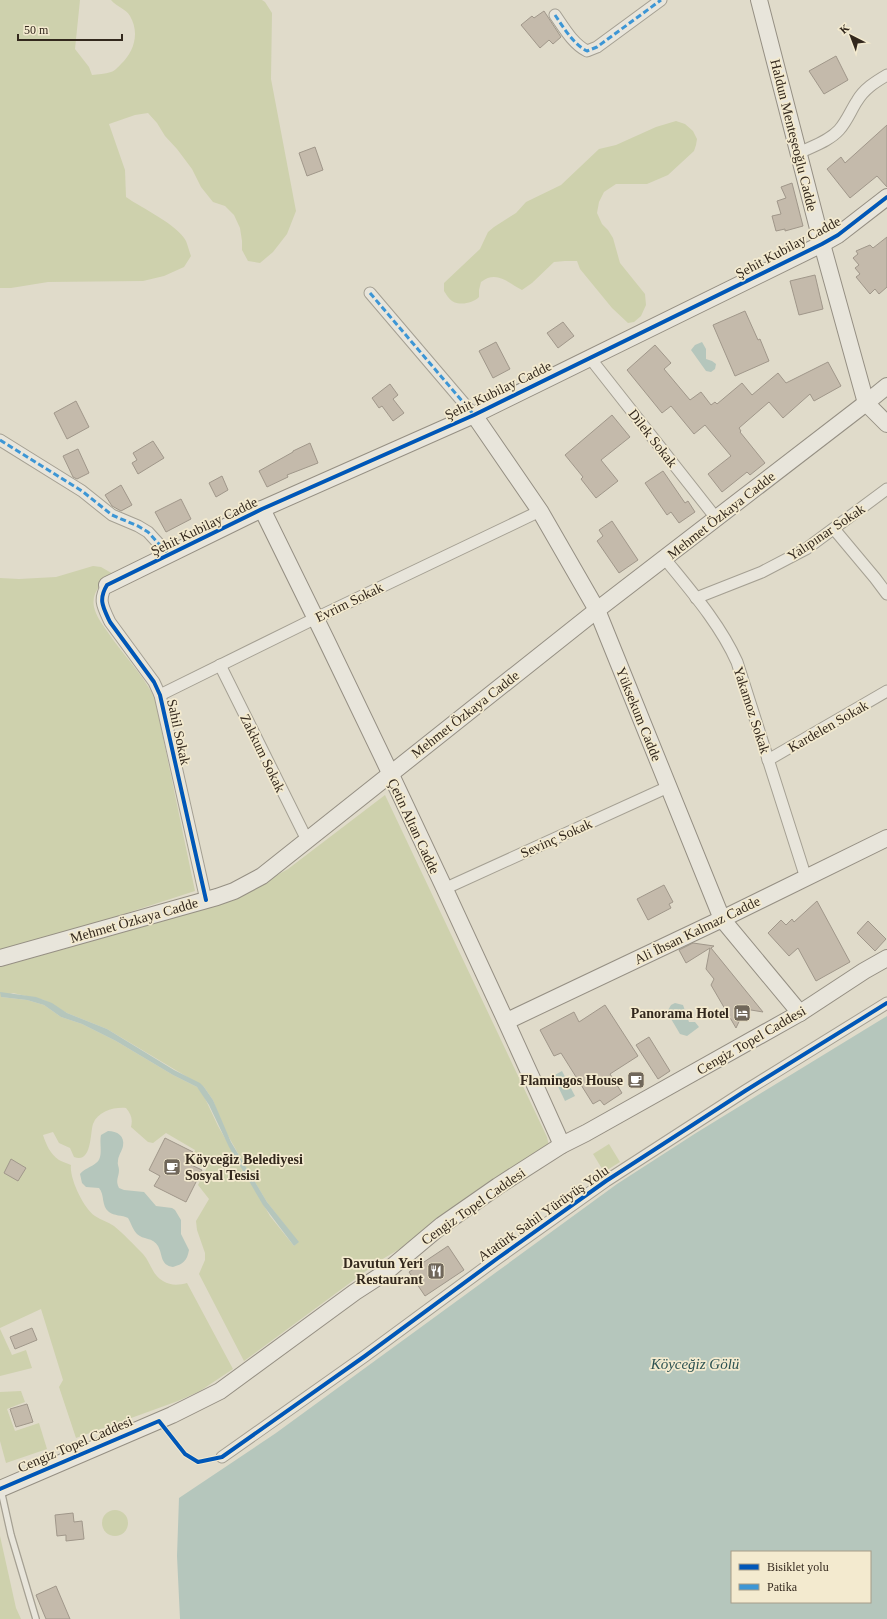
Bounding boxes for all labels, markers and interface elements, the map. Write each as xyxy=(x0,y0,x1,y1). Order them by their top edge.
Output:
scale bar xyxy=(18,16,122,42)
north arrow xyxy=(831,16,871,56)
text: K xyxy=(837,21,852,36)
text: 50 m xyxy=(24,23,49,37)
street label: Haldun Menteşeoğlu Cadde xyxy=(767,57,820,213)
street label: Şehit Kubilay Cadde xyxy=(733,213,843,281)
street label: Şehit Kubilay Cadde xyxy=(443,358,554,423)
street label: Dilek Sokak xyxy=(625,406,680,470)
street label: Mehmet Özkaya Cadde xyxy=(664,468,778,562)
street label: Şehit Kubilay Cadde xyxy=(149,494,260,559)
street label: Yalıpınar Sokak xyxy=(785,501,868,564)
street label: Evrim Sokak xyxy=(313,580,386,625)
street label: Yüksekum Cadde xyxy=(613,665,664,763)
street label: Yakamoz Sokak xyxy=(730,665,773,756)
street label: Mehmet Özkaya Cadde xyxy=(408,667,522,761)
street label: Kardelen Sokak xyxy=(786,697,871,755)
street label: Sahil Sokak xyxy=(164,698,193,767)
street label: Zakkum Sokak xyxy=(237,712,288,795)
street label: Çetin Altan Cadde xyxy=(385,776,442,876)
street label: Sevinç Sokak xyxy=(518,816,594,861)
street label: Ali İhsan Kalmaz Cadde xyxy=(632,893,763,967)
street label: Mehmet Özkaya Cadde xyxy=(68,894,200,946)
street label: Cengiz Topel Caddesi xyxy=(694,1003,808,1078)
hotel icon: Panorama Hotel xyxy=(732,1003,752,1023)
place label: Panorama Hotel xyxy=(631,1006,729,1021)
cafe icon: Flamingos House xyxy=(626,1070,646,1090)
place label: Flamingos House xyxy=(520,1073,623,1088)
place label: Köyceğiz Belediyesi Sosyal Tesisi xyxy=(185,1152,303,1183)
cafe icon: Köyceğiz Belediyesi Sosyal Tesisi xyxy=(162,1157,182,1177)
street label: Atatürk Sahil Yürüyüş Yolu xyxy=(475,1163,611,1264)
street label: Cengiz Topel Caddesi xyxy=(419,1165,528,1248)
place label: Davutun Yeri Restaurant xyxy=(343,1256,423,1287)
restaurant icon: Davutun Yeri Restaurant xyxy=(426,1261,446,1281)
water label: Köyceğiz Gölü xyxy=(650,1356,739,1372)
street label: Cengiz Topel Caddesi xyxy=(16,1413,135,1475)
legend xyxy=(731,1551,871,1603)
text: Bisiklet yolu xyxy=(767,1560,829,1574)
text: Patika xyxy=(767,1580,798,1594)

